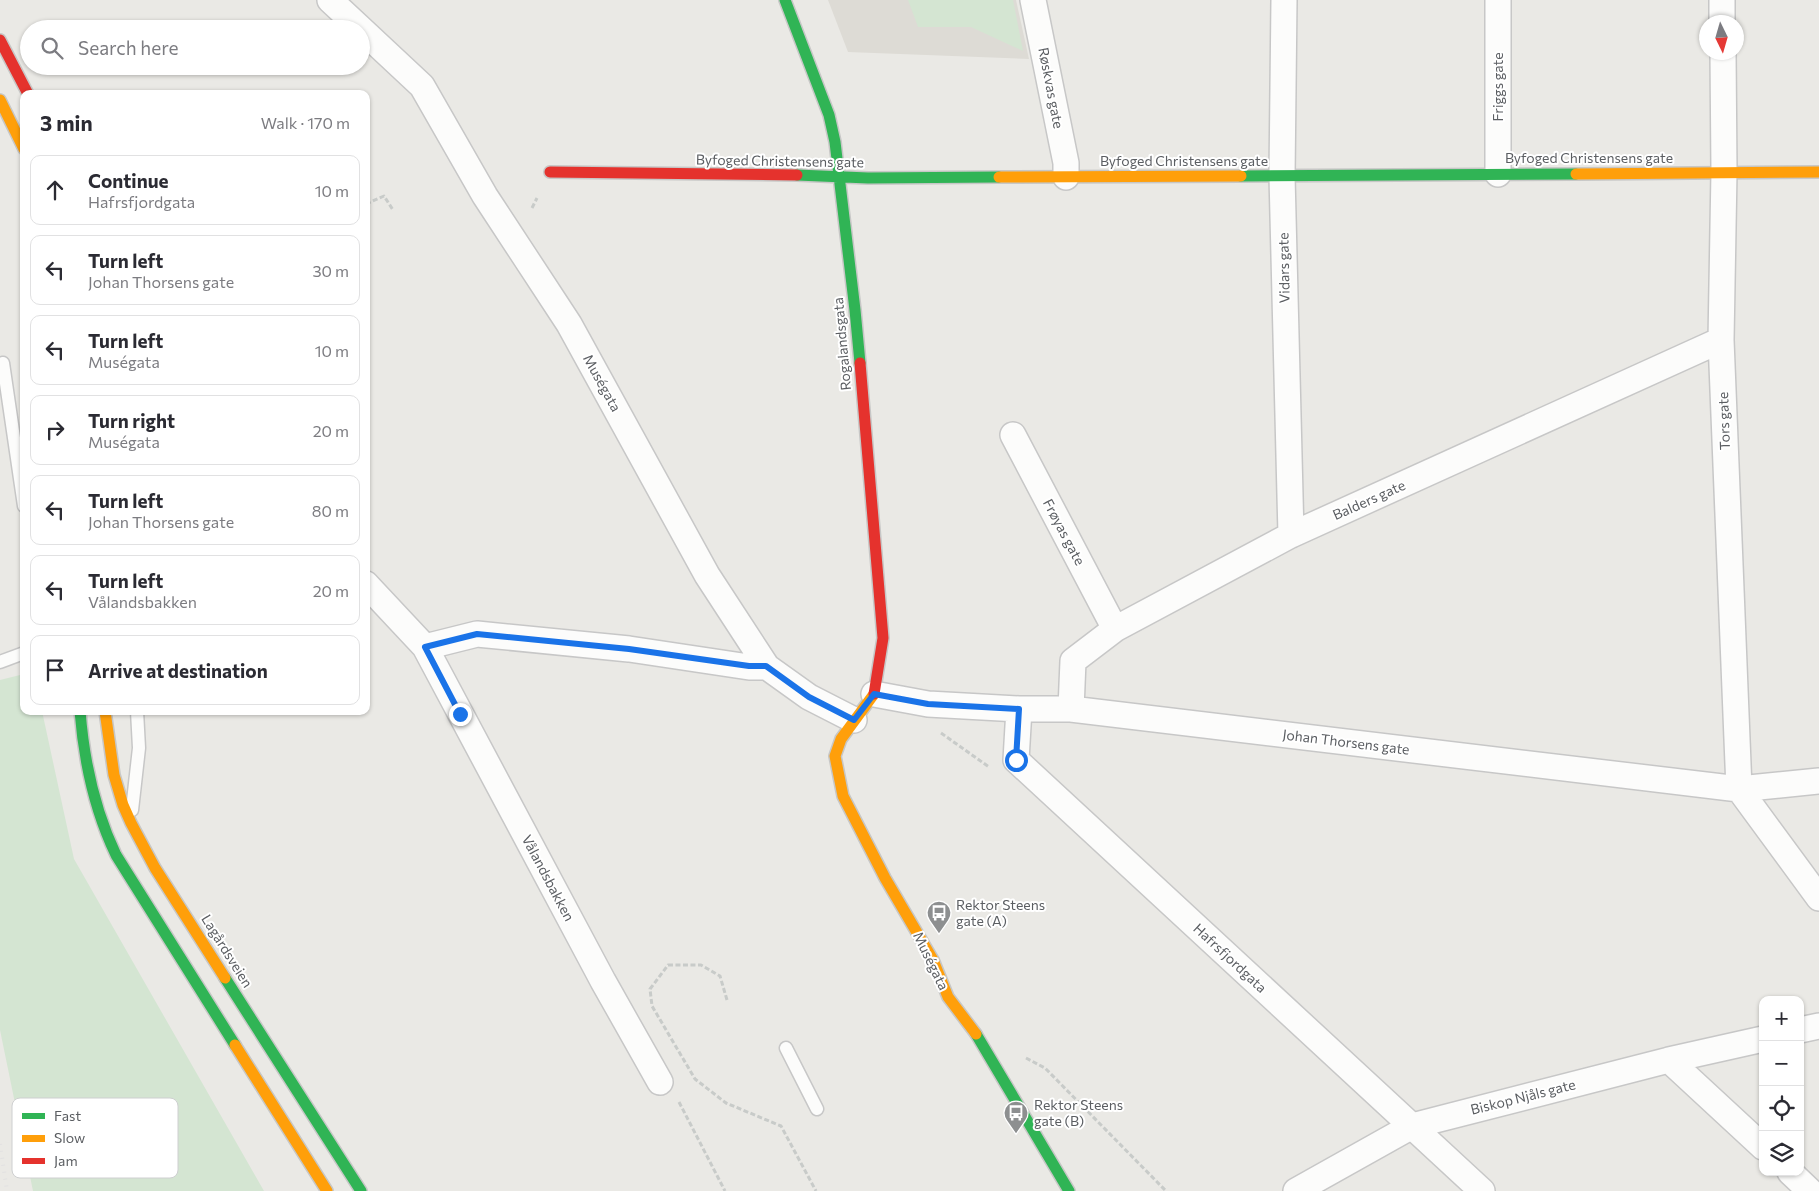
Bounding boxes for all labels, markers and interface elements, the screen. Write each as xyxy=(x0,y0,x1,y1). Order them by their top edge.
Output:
north arrow xyxy=(1699,15,1744,60)
search box xyxy=(20,20,370,75)
icon: search xyxy=(38,34,66,62)
text: Search here xyxy=(78,36,178,59)
street label: Røskvas gate xyxy=(1035,46,1068,130)
street label: Friggs gate xyxy=(1489,52,1506,122)
text: 3 min xyxy=(40,110,93,135)
text: Walk · 170 m xyxy=(261,113,350,132)
street label: Byfoged Christensens gate xyxy=(1505,149,1673,166)
street label: Byfoged Christensens gate xyxy=(696,151,864,170)
street label: Byfoged Christensens gate xyxy=(1100,152,1268,169)
text: Continue xyxy=(88,169,168,192)
icon: ahead xyxy=(41,176,69,204)
text: 10 m xyxy=(315,181,349,200)
text: Hafrsfjordgata xyxy=(88,192,195,211)
street label: Vidars gate xyxy=(1274,232,1293,304)
text: Turn left xyxy=(88,249,163,272)
icon: left xyxy=(41,256,69,284)
text: 30 m xyxy=(312,261,349,280)
text: Johan Thorsens gate xyxy=(88,272,234,291)
street label: Rogalandsgata xyxy=(829,297,854,391)
text: Turn left xyxy=(88,329,163,352)
icon: left xyxy=(41,336,69,364)
text: 10 m xyxy=(315,341,349,360)
street label: Muségata xyxy=(580,351,625,414)
text: Muségata xyxy=(88,352,160,371)
street label: Tors gate xyxy=(1714,391,1733,451)
text: Turn right xyxy=(88,409,175,432)
icon: right xyxy=(41,416,69,444)
text: 20 m xyxy=(313,421,349,440)
text: Muségata xyxy=(88,432,160,451)
street label: Balders gate xyxy=(1330,476,1408,523)
text: Turn left xyxy=(88,489,163,512)
icon: left xyxy=(41,496,69,524)
street label: Frøyas gate xyxy=(1040,496,1089,568)
text: 80 m xyxy=(312,501,349,520)
text: Johan Thorsens gate xyxy=(88,512,234,531)
text: Turn left xyxy=(88,569,163,592)
icon: left xyxy=(41,576,69,604)
text: 20 m xyxy=(313,581,349,600)
text: Vålandsbakken xyxy=(88,592,197,611)
icon: arrive xyxy=(41,656,69,684)
text: Arrive at destination xyxy=(88,659,268,682)
route end xyxy=(449,703,472,726)
street label: Johan Thorsens gate xyxy=(1282,725,1411,758)
route start xyxy=(1005,749,1028,772)
street label: Vålandsbakken xyxy=(519,832,578,924)
place label: Rektor Steens gate (A) xyxy=(956,896,1045,929)
bus stop icon: Rektor Steens gate (A) xyxy=(926,900,952,934)
street label: Lagårdsveien xyxy=(198,911,257,990)
street label: Hafrsfjordgata xyxy=(1190,919,1270,996)
street label: Muségata xyxy=(910,929,953,993)
map controls xyxy=(1759,996,1804,1176)
button: + xyxy=(1759,996,1804,1041)
button: − xyxy=(1759,1041,1804,1086)
street label: Biskop Njåls gate xyxy=(1469,1075,1577,1118)
button: locate xyxy=(1759,1086,1804,1131)
place label: Rektor Steens gate (B) xyxy=(1034,1096,1123,1129)
legend xyxy=(12,1098,178,1178)
bus stop icon: Rektor Steens gate (B) xyxy=(1003,1100,1029,1134)
text: Fast xyxy=(54,1107,81,1124)
text: Slow xyxy=(54,1129,85,1146)
button: layers xyxy=(1759,1131,1804,1176)
text: Jam xyxy=(54,1152,78,1169)

